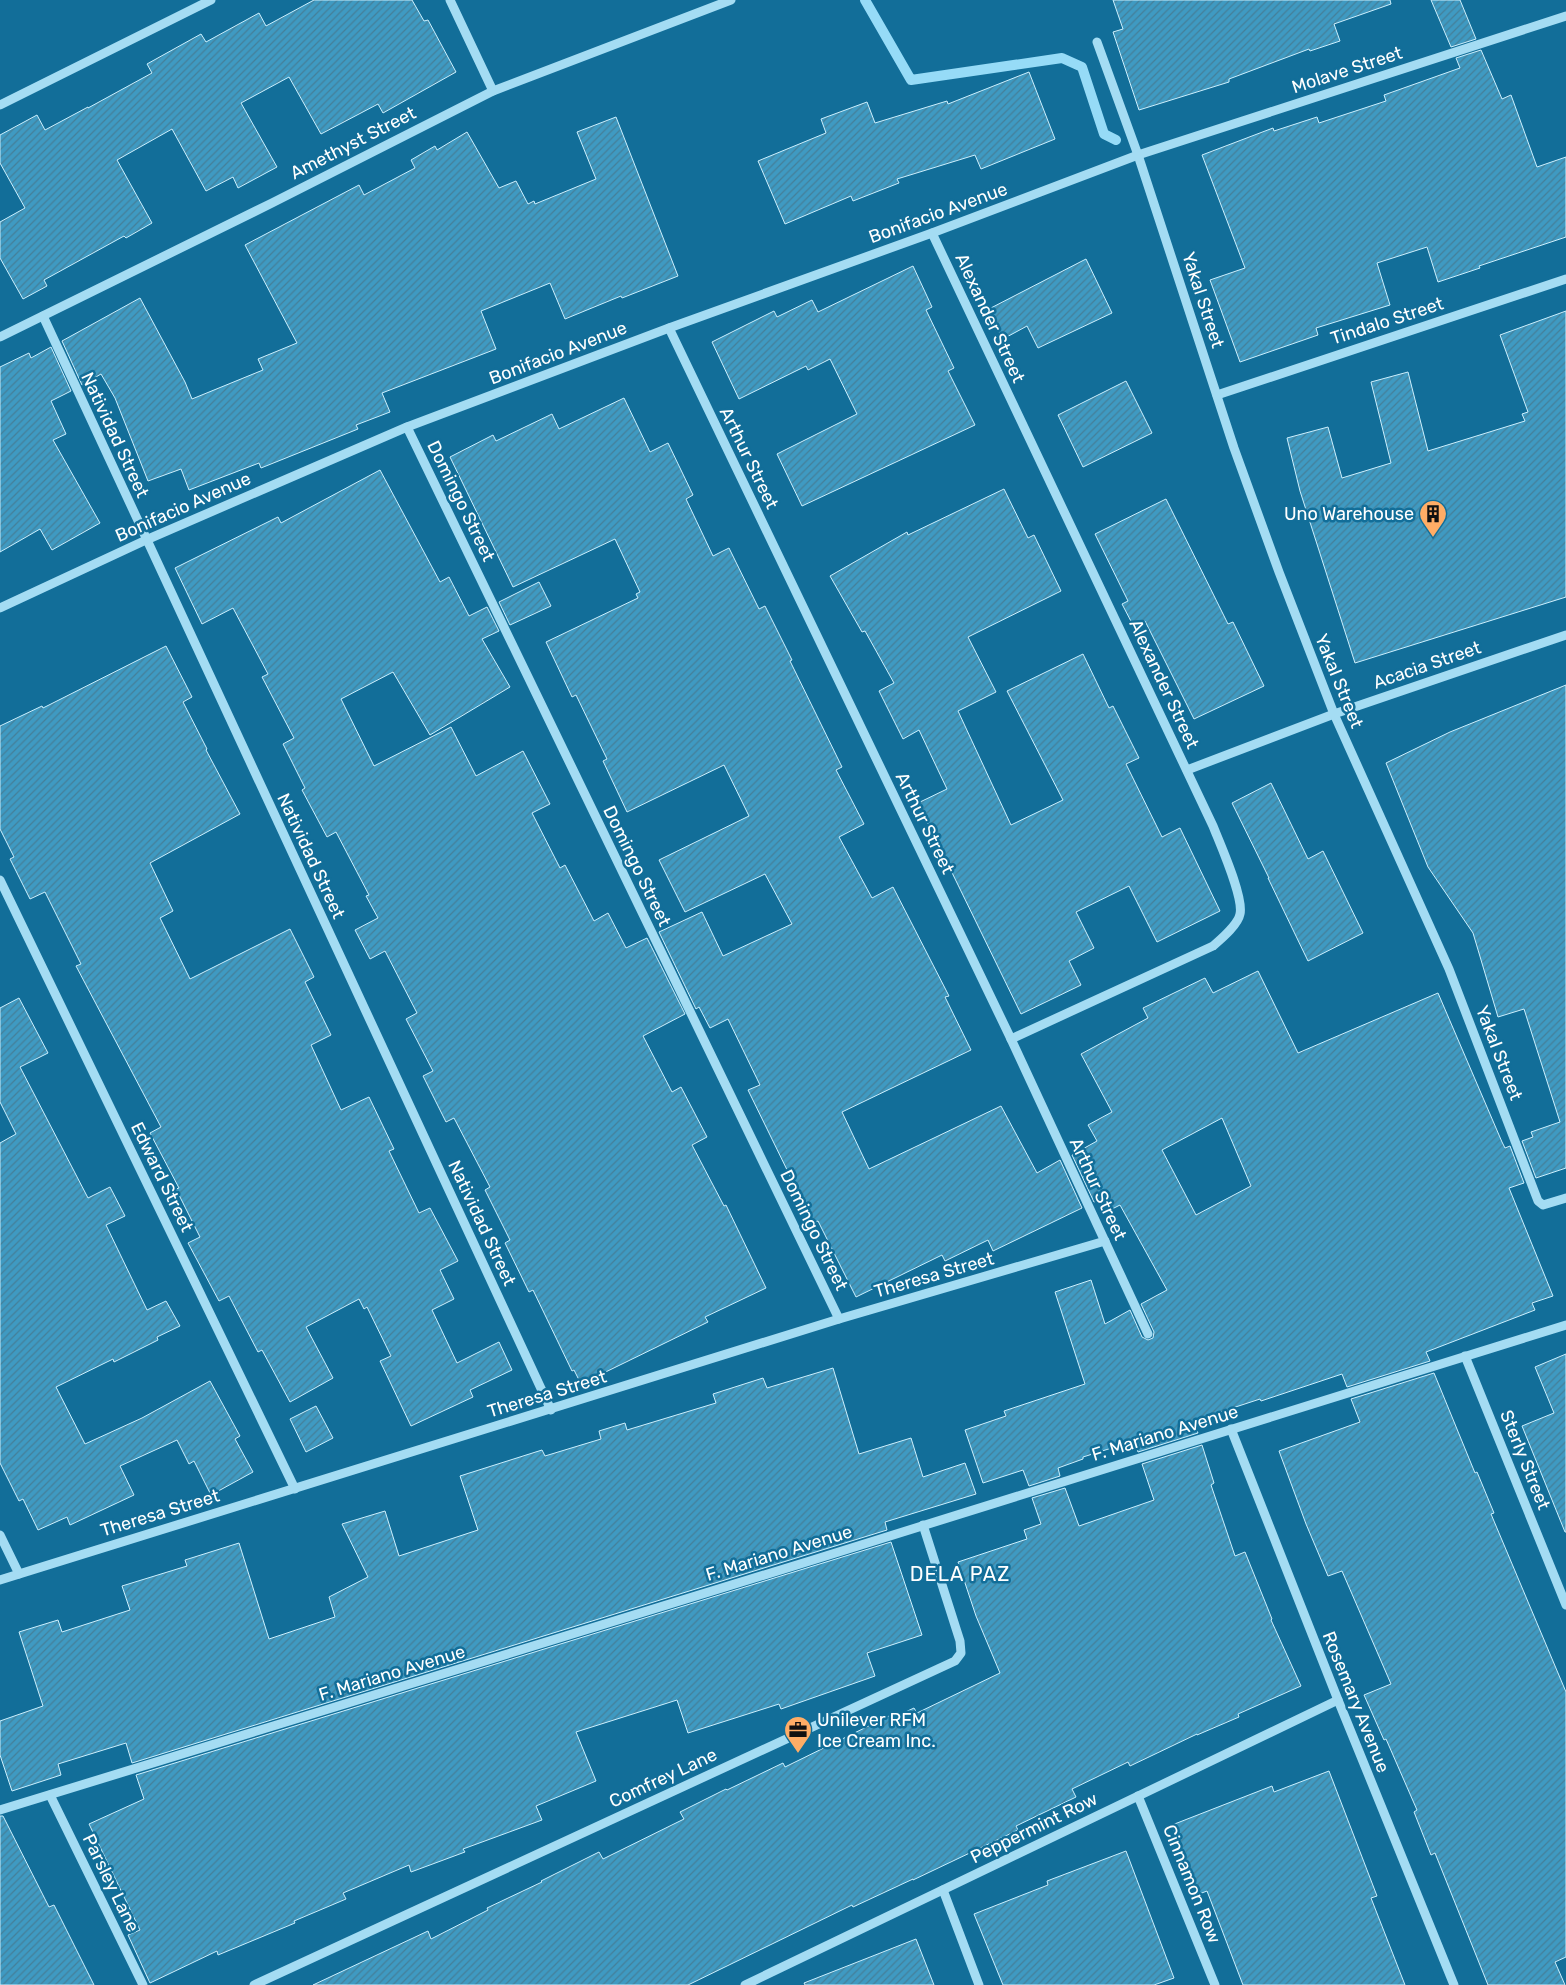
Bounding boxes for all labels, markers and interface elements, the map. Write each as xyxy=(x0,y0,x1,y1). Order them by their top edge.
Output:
street label: Molave Street xyxy=(1289,42,1405,98)
street label: Amethyst Street xyxy=(286,102,420,184)
street label: Bonifacio Avenue xyxy=(866,178,1010,248)
street label: Yakal Street xyxy=(1177,249,1229,351)
street label: Alexander Street xyxy=(950,250,1030,386)
street label: Tindalo Street xyxy=(1328,292,1446,350)
street label: Bonifacio Avenue xyxy=(486,317,630,389)
street label: Natividad Street xyxy=(76,369,154,501)
street label: Arthur Street xyxy=(715,403,783,513)
street label: Domingo Street xyxy=(422,437,500,565)
street label: Bonifacio Avenue xyxy=(112,467,254,547)
building icon: Uno Warehouse xyxy=(1418,499,1448,538)
place label: Uno Warehouse xyxy=(1284,503,1414,525)
street label: Alexander Street xyxy=(1124,616,1204,752)
street label: Yakal Street xyxy=(1310,631,1368,731)
street label: Acacia Street xyxy=(1370,636,1484,694)
street label: Arthur Street xyxy=(891,768,959,878)
street label: Natividad Street xyxy=(272,790,350,922)
street label: Domingo Street xyxy=(598,802,676,930)
street label: Yakal Street xyxy=(1471,1003,1527,1103)
street label: Edward Street xyxy=(126,1119,198,1235)
street label: Arthur Street xyxy=(1065,1134,1131,1244)
street label: Natividad Street xyxy=(443,1157,521,1289)
street label: Domingo Street xyxy=(775,1166,853,1294)
street label: Theresa Street xyxy=(872,1247,996,1303)
street label: Theresa Street xyxy=(485,1365,609,1423)
street label: F. Mariano Avenue xyxy=(1089,1400,1241,1466)
street label: Sterly Street xyxy=(1495,1407,1555,1513)
street label: Theresa Street xyxy=(98,1484,222,1542)
street label: F. Mariano Avenue xyxy=(703,1520,855,1586)
district label: DELA PAZ xyxy=(910,1562,1010,1586)
street label: Rosemary Avenue xyxy=(1318,1628,1394,1776)
street label: F. Mariano Avenue xyxy=(316,1640,468,1706)
place label: Unilever RFM Ice Cream Inc. xyxy=(817,1709,936,1752)
office icon: Unilever RFM Ice Cream Inc. xyxy=(783,1715,813,1754)
street label: Comfrey Lane xyxy=(606,1743,720,1813)
street label: Peppermint Row xyxy=(967,1788,1101,1868)
street label: Cinnamon Row xyxy=(1158,1821,1226,1947)
street label: Parsley Lane xyxy=(78,1830,144,1936)

